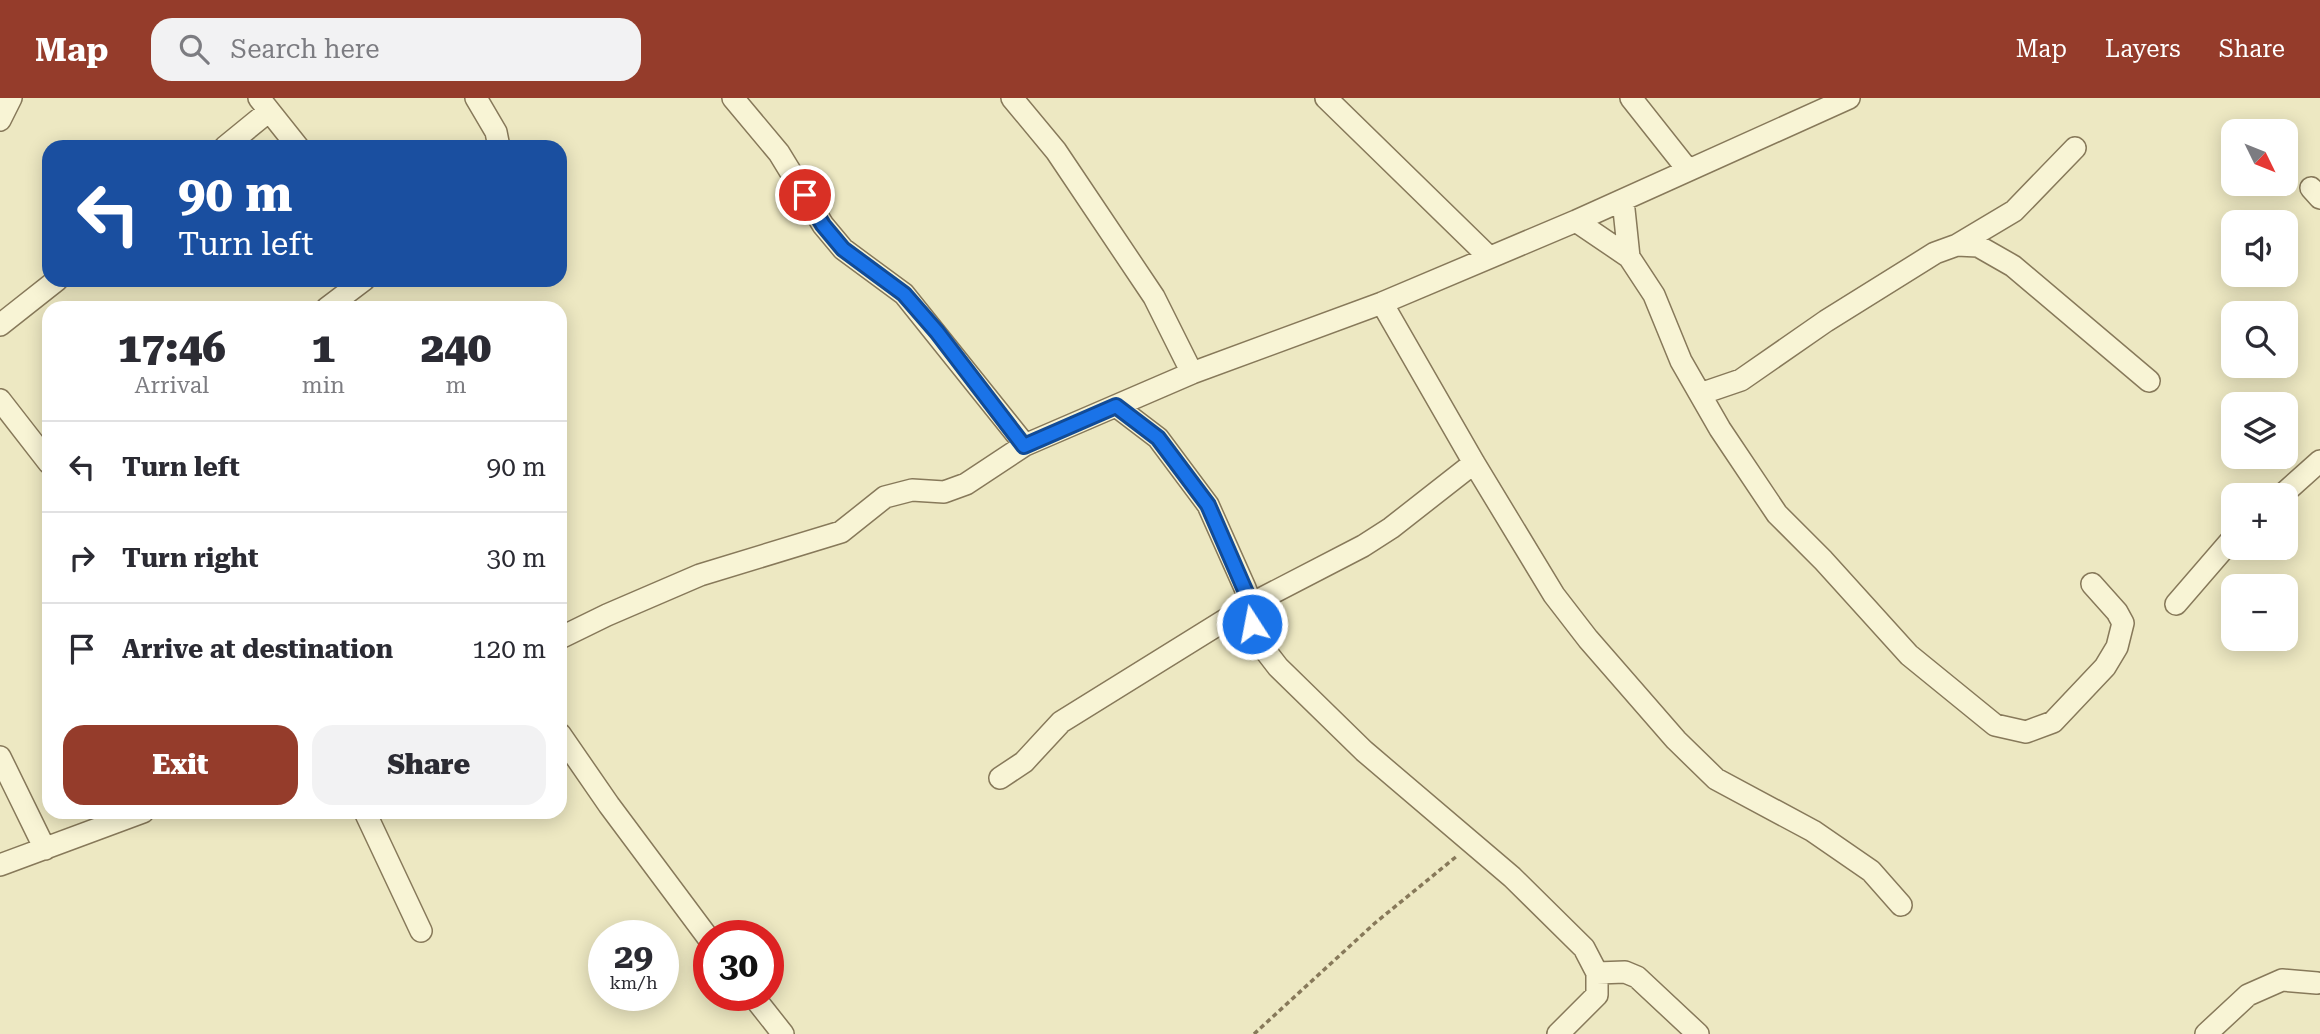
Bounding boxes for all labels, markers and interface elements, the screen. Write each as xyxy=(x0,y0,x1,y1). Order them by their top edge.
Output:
search box xyxy=(151,18,641,81)
text: Map xyxy=(35,30,109,69)
icon: search xyxy=(175,30,213,68)
text: Search here xyxy=(231,34,380,64)
text: Map xyxy=(2016,35,2067,63)
text: Layers xyxy=(2105,35,2181,63)
text: Share xyxy=(2219,35,2285,63)
north arrow xyxy=(2221,119,2298,196)
map controls xyxy=(2221,119,2298,651)
pin xyxy=(775,165,835,225)
text: 90 m xyxy=(178,166,293,223)
icon: left xyxy=(63,168,154,259)
icon: arrive xyxy=(786,176,824,214)
button: sound xyxy=(2221,210,2298,287)
text: Turn left xyxy=(178,225,313,263)
button: search xyxy=(2221,301,2298,378)
text: 17:46 xyxy=(118,323,226,372)
text: 1 xyxy=(311,323,335,372)
text: 240 xyxy=(421,323,491,372)
text: Arrival xyxy=(134,372,209,399)
text: min xyxy=(302,372,345,399)
text: m xyxy=(445,372,466,399)
button: layers xyxy=(2221,392,2298,469)
icon: left xyxy=(63,448,101,486)
text: Turn left xyxy=(122,452,240,482)
text: 90 m xyxy=(487,452,546,482)
button: + xyxy=(2221,483,2298,560)
icon: right xyxy=(63,539,101,577)
text: Turn right xyxy=(122,543,258,573)
text: 30 m xyxy=(487,543,546,573)
button: − xyxy=(2221,574,2298,651)
position arrow xyxy=(1215,587,1289,661)
icon: arrive xyxy=(63,630,101,668)
text: Arrive at destination xyxy=(122,634,393,664)
text: 120 m xyxy=(472,634,546,664)
button: Exit xyxy=(63,725,298,805)
button: Share xyxy=(312,725,546,805)
speed limit sign: 30 xyxy=(693,920,784,1011)
text: 29 xyxy=(614,936,653,977)
text: km/h xyxy=(609,972,658,993)

